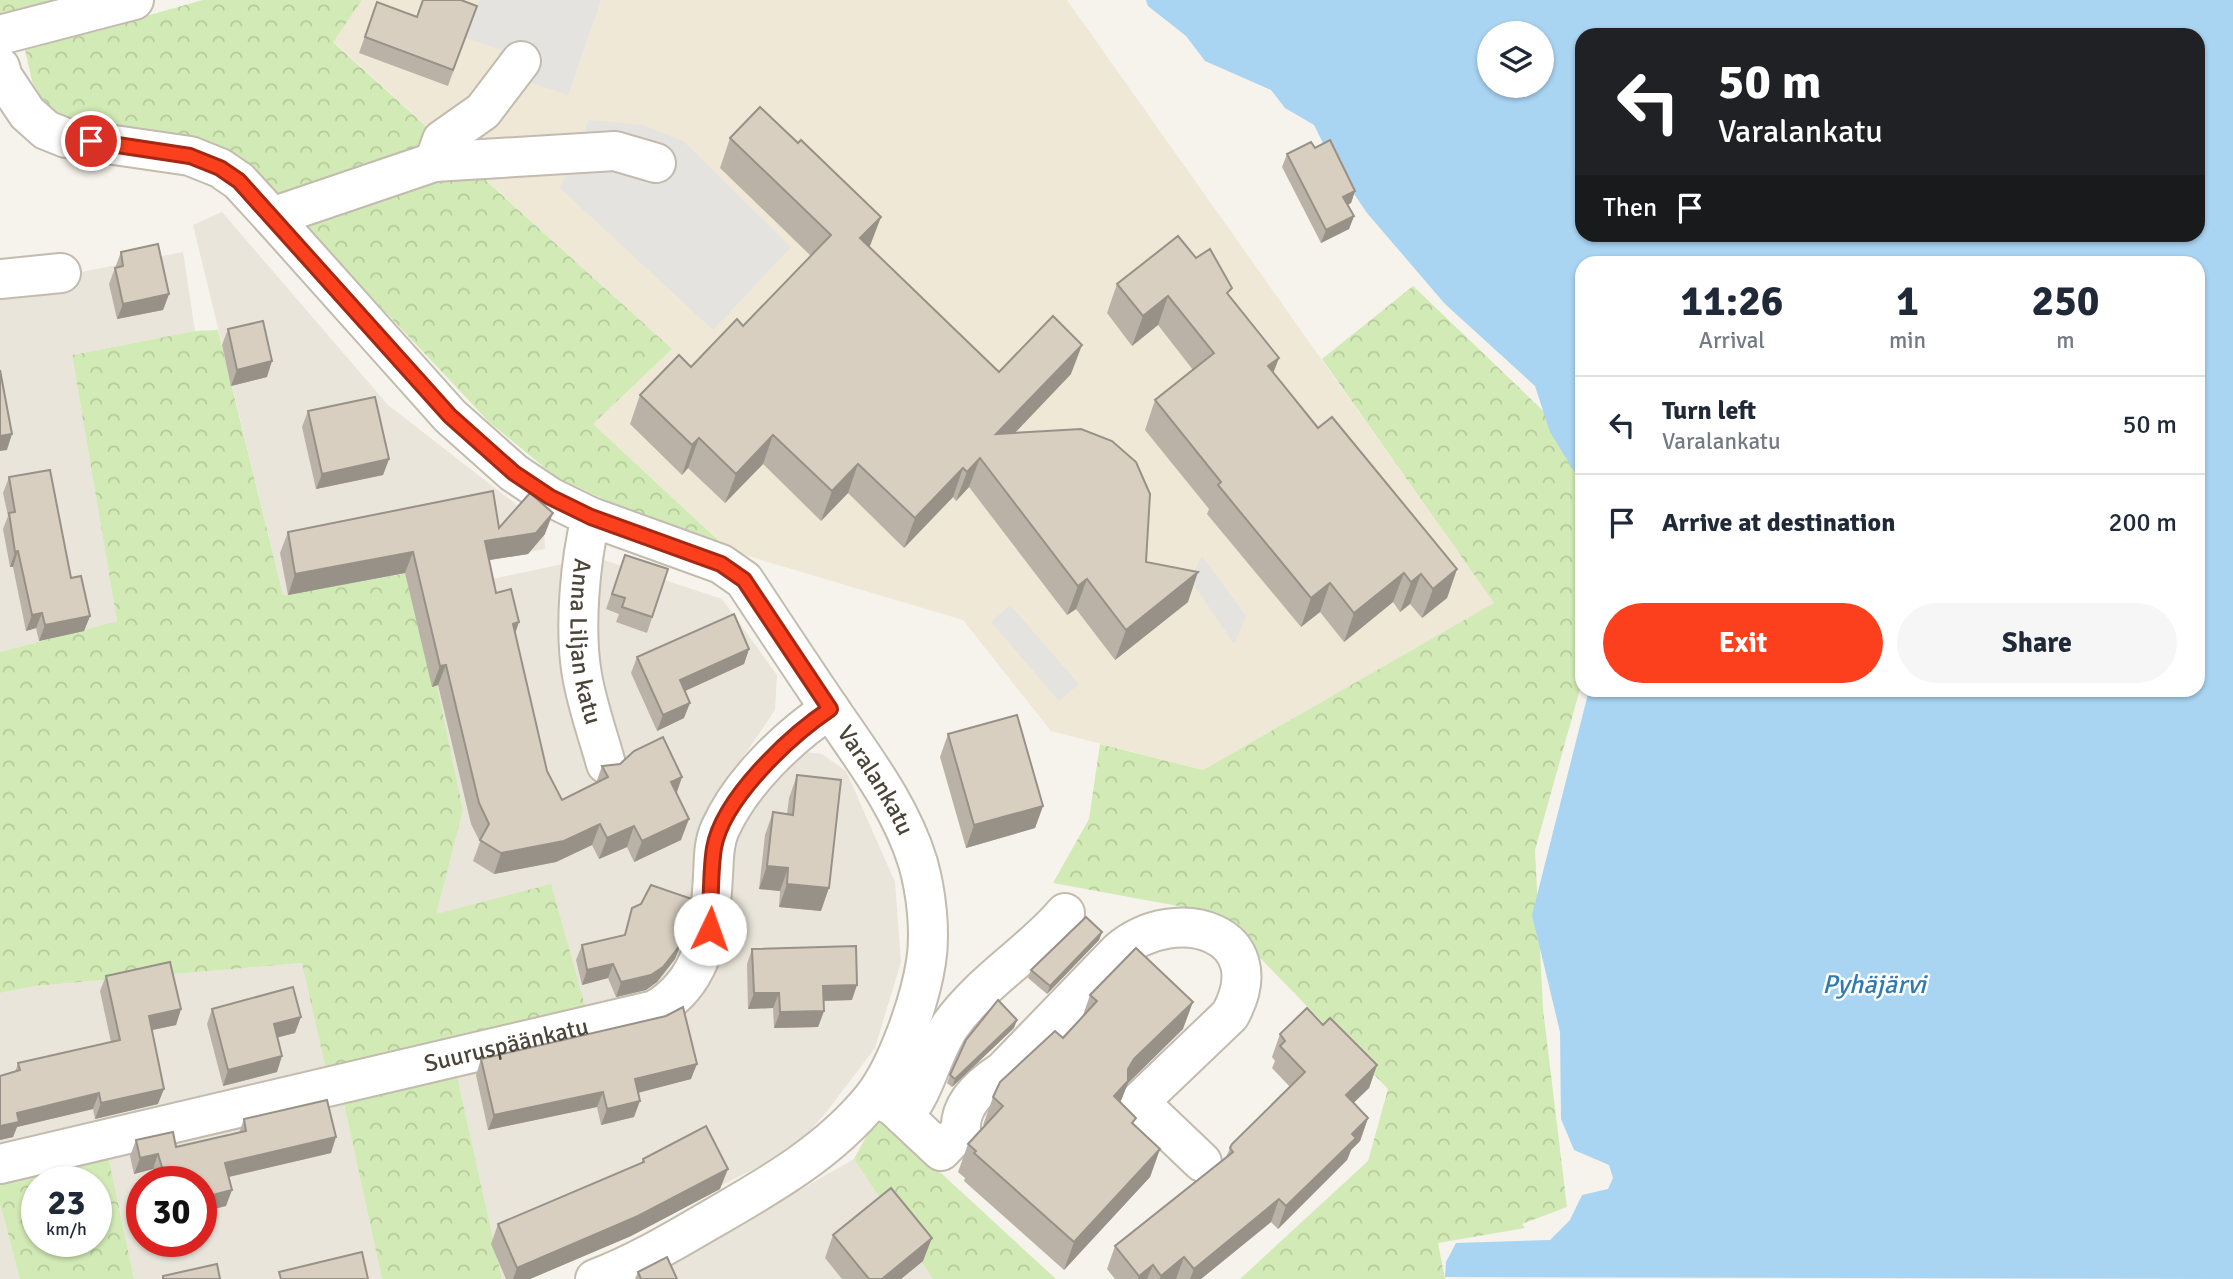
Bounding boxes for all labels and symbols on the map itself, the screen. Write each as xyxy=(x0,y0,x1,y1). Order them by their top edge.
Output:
pin xyxy=(61,111,121,171)
street label: Anna Liljan katu xyxy=(563,557,608,728)
street label: Varalankatu xyxy=(831,719,921,840)
position arrow xyxy=(673,892,747,966)
water label: Pyhäjärvi xyxy=(1822,969,1928,1001)
street label: Suuruspäänkatu xyxy=(421,1011,591,1079)
speed limit sign: 30 xyxy=(126,1166,217,1257)

